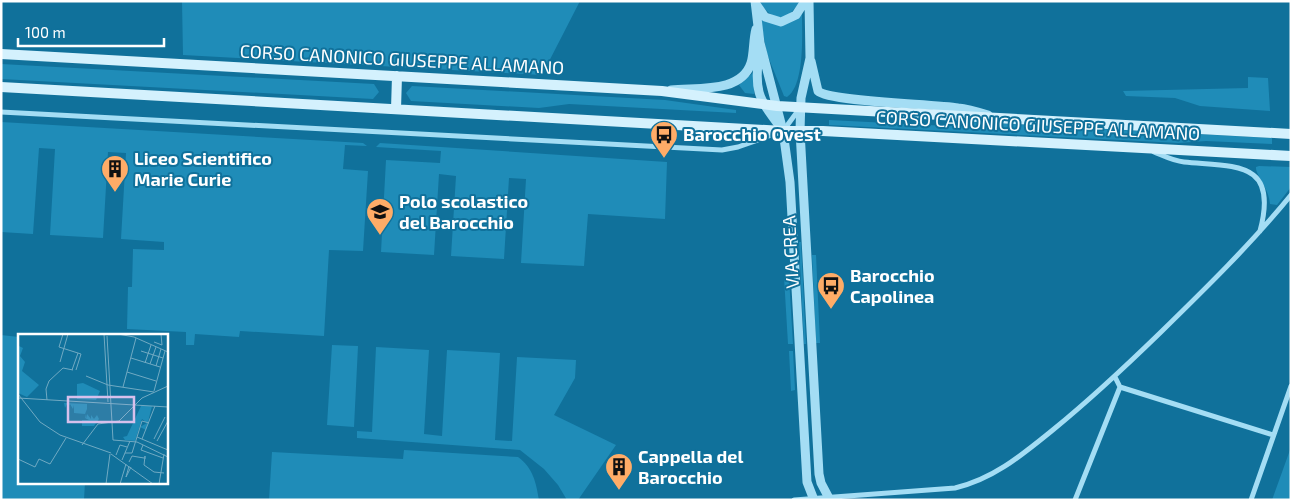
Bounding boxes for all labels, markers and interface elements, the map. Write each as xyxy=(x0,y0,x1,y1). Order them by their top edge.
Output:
scale bar xyxy=(18,15,164,47)
text: 100 m xyxy=(25,23,66,41)
street label: CORSO CANONICO GIUSEPPE ALLAMANO xyxy=(239,40,565,78)
street label: CORSO CANONICO GIUSEPPE ALLAMANO xyxy=(875,106,1201,144)
bus stop icon: Barocchio Ovest xyxy=(649,120,679,159)
place label: Barocchio Ovest xyxy=(683,123,822,145)
place label: Liceo Scientifico Marie Curie xyxy=(134,147,272,190)
building icon: Liceo Scientifico Marie Curie xyxy=(100,154,130,193)
place label: Polo scolastico del Barocchio xyxy=(399,190,528,233)
school or university icon: Polo scolastico del Barocchio xyxy=(365,197,395,236)
street label: VIA CREA xyxy=(777,214,803,289)
place label: Barocchio Capolinea xyxy=(850,264,935,307)
bus stop icon: Barocchio Capolinea xyxy=(816,271,846,310)
inset map xyxy=(18,334,168,484)
place label: Cappella del Barocchio xyxy=(638,445,743,488)
building icon: Cappella del Barocchio xyxy=(604,452,634,491)

